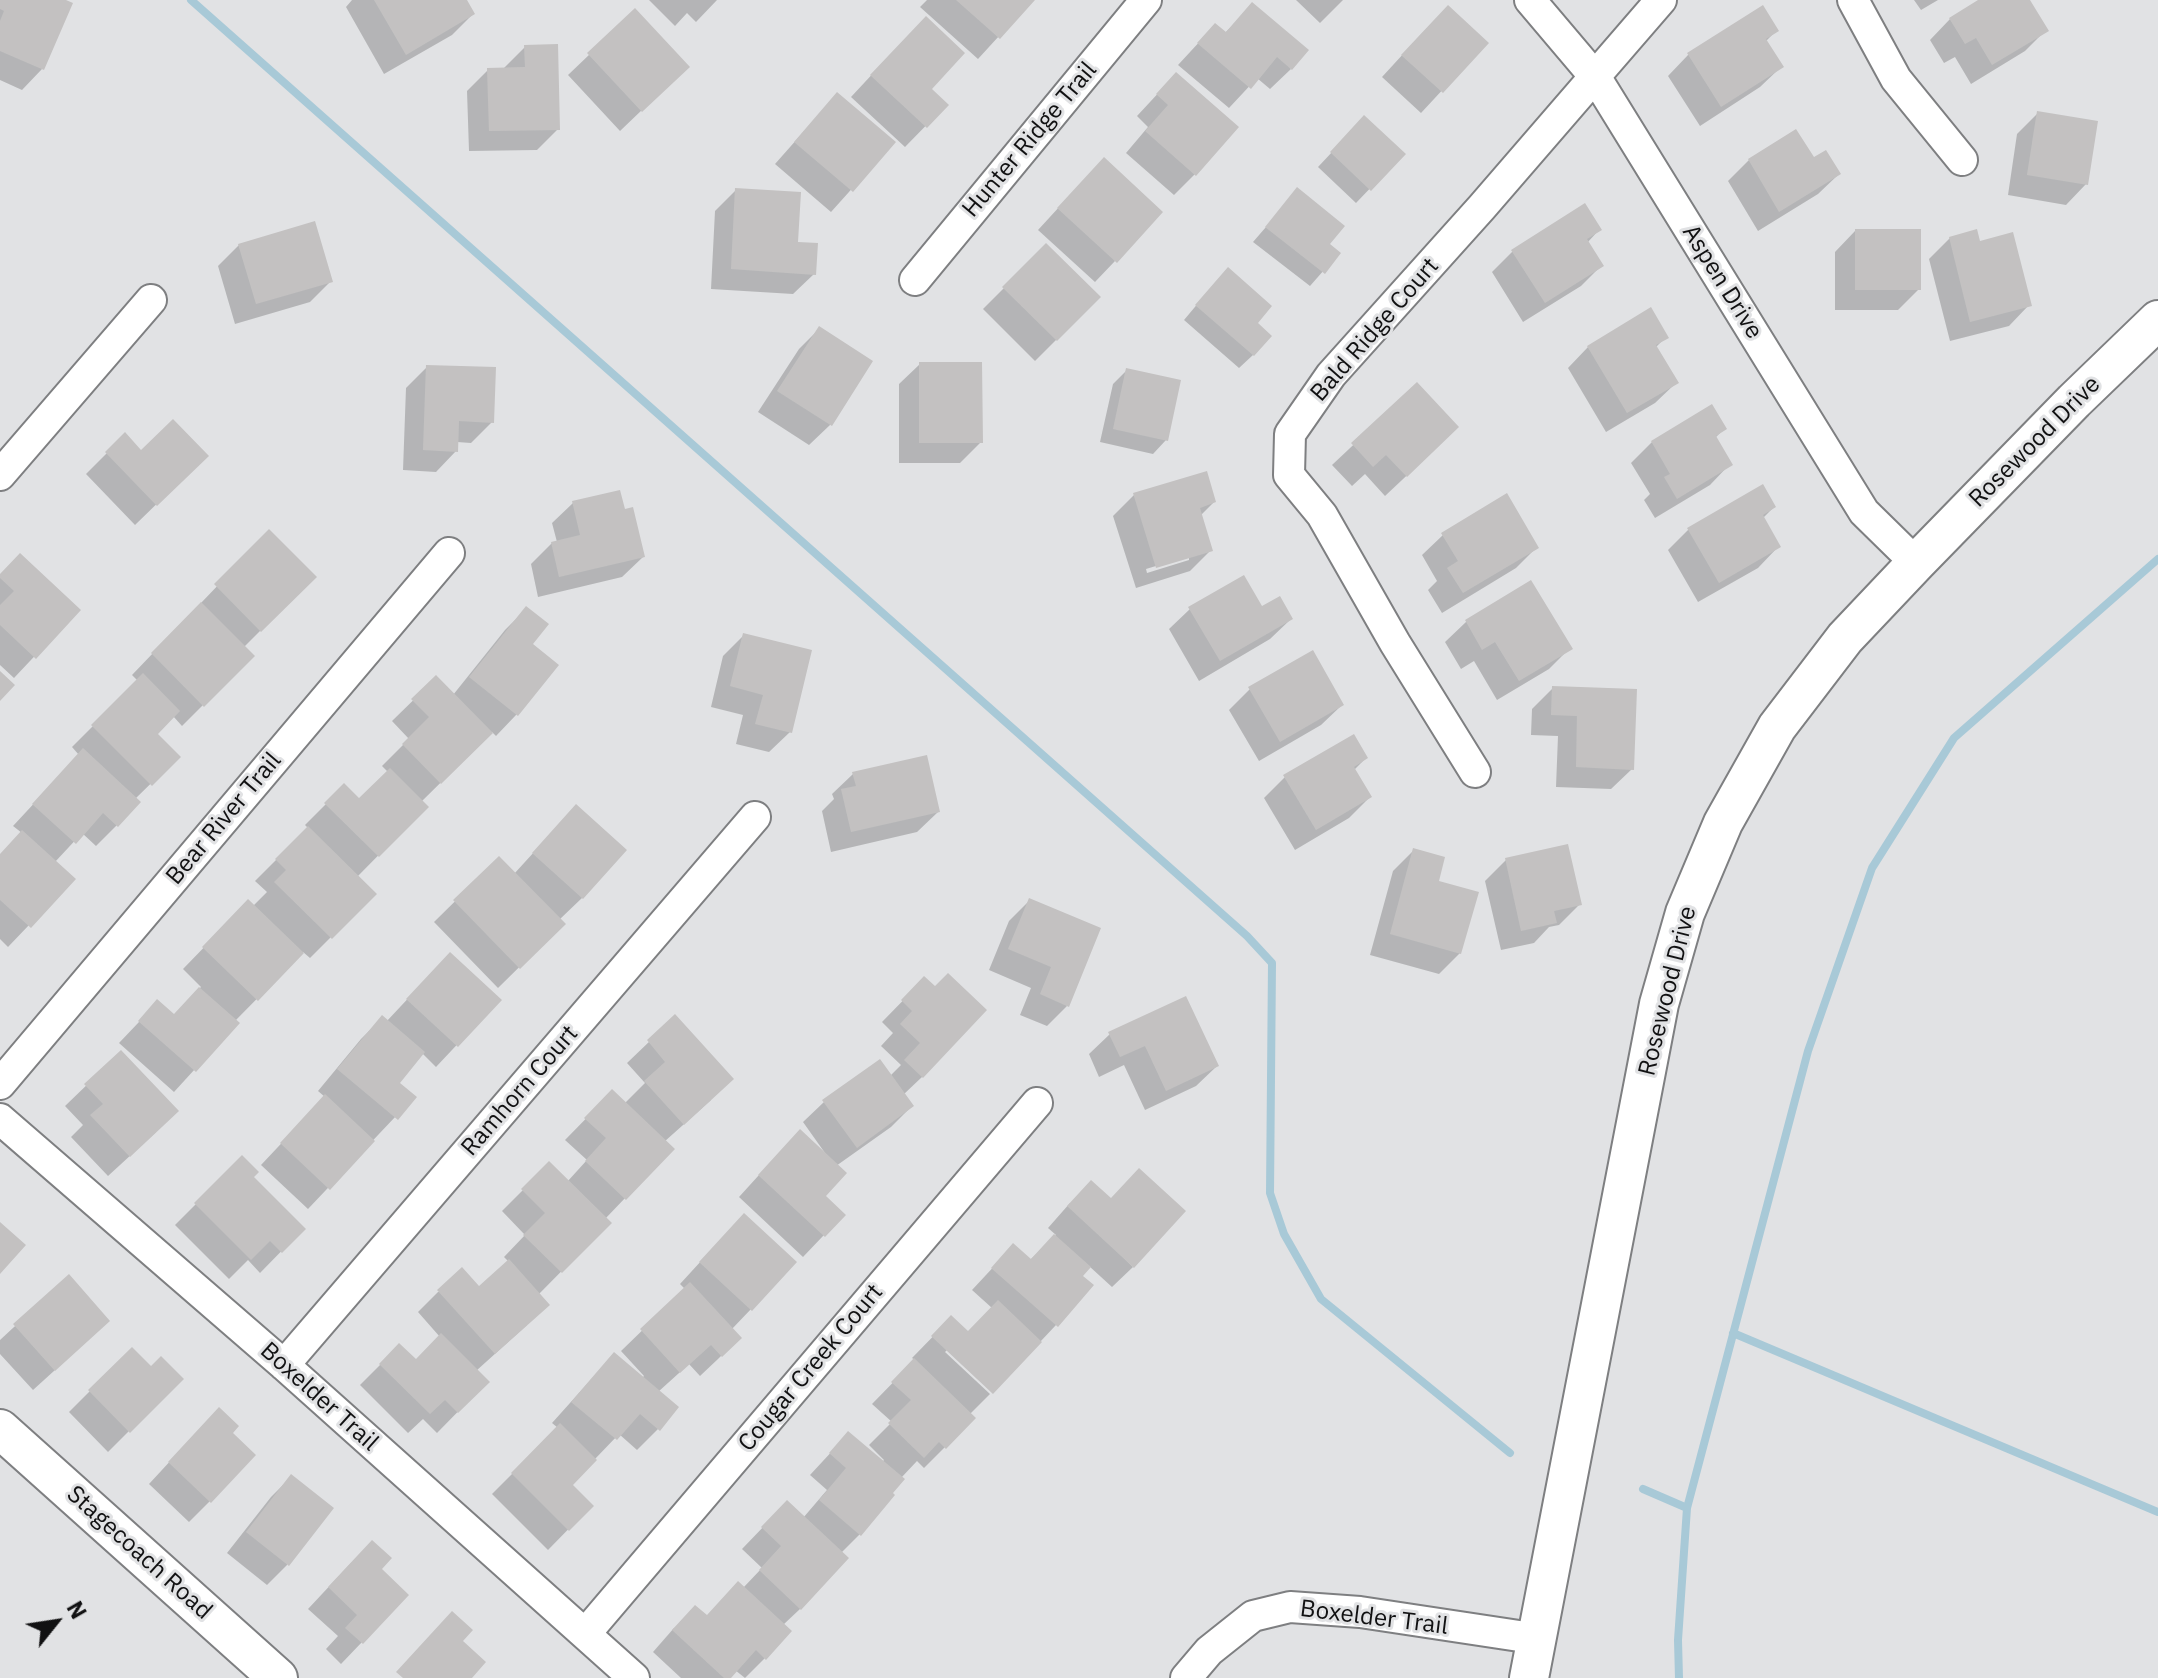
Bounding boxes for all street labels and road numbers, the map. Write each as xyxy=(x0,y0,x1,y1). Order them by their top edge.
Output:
street label: Hunter Ridge Trail xyxy=(957,57,1103,223)
street label: Aspen Drive xyxy=(1676,220,1768,344)
street label: Bald Ridge Court xyxy=(1305,252,1445,408)
street label: Rosewood Drive xyxy=(1963,370,2107,514)
street label: Bear River Trail xyxy=(160,747,288,891)
street label: Rosewood Drive xyxy=(1633,903,1703,1079)
street label: Ramhorn Court xyxy=(456,1020,584,1162)
street label: Cougar Creek Court xyxy=(733,1279,889,1457)
street label: Boxelder Trail xyxy=(254,1337,384,1457)
street label: Stagecoach Road xyxy=(60,1480,218,1626)
street label: Boxelder Trail xyxy=(1298,1595,1450,1641)

